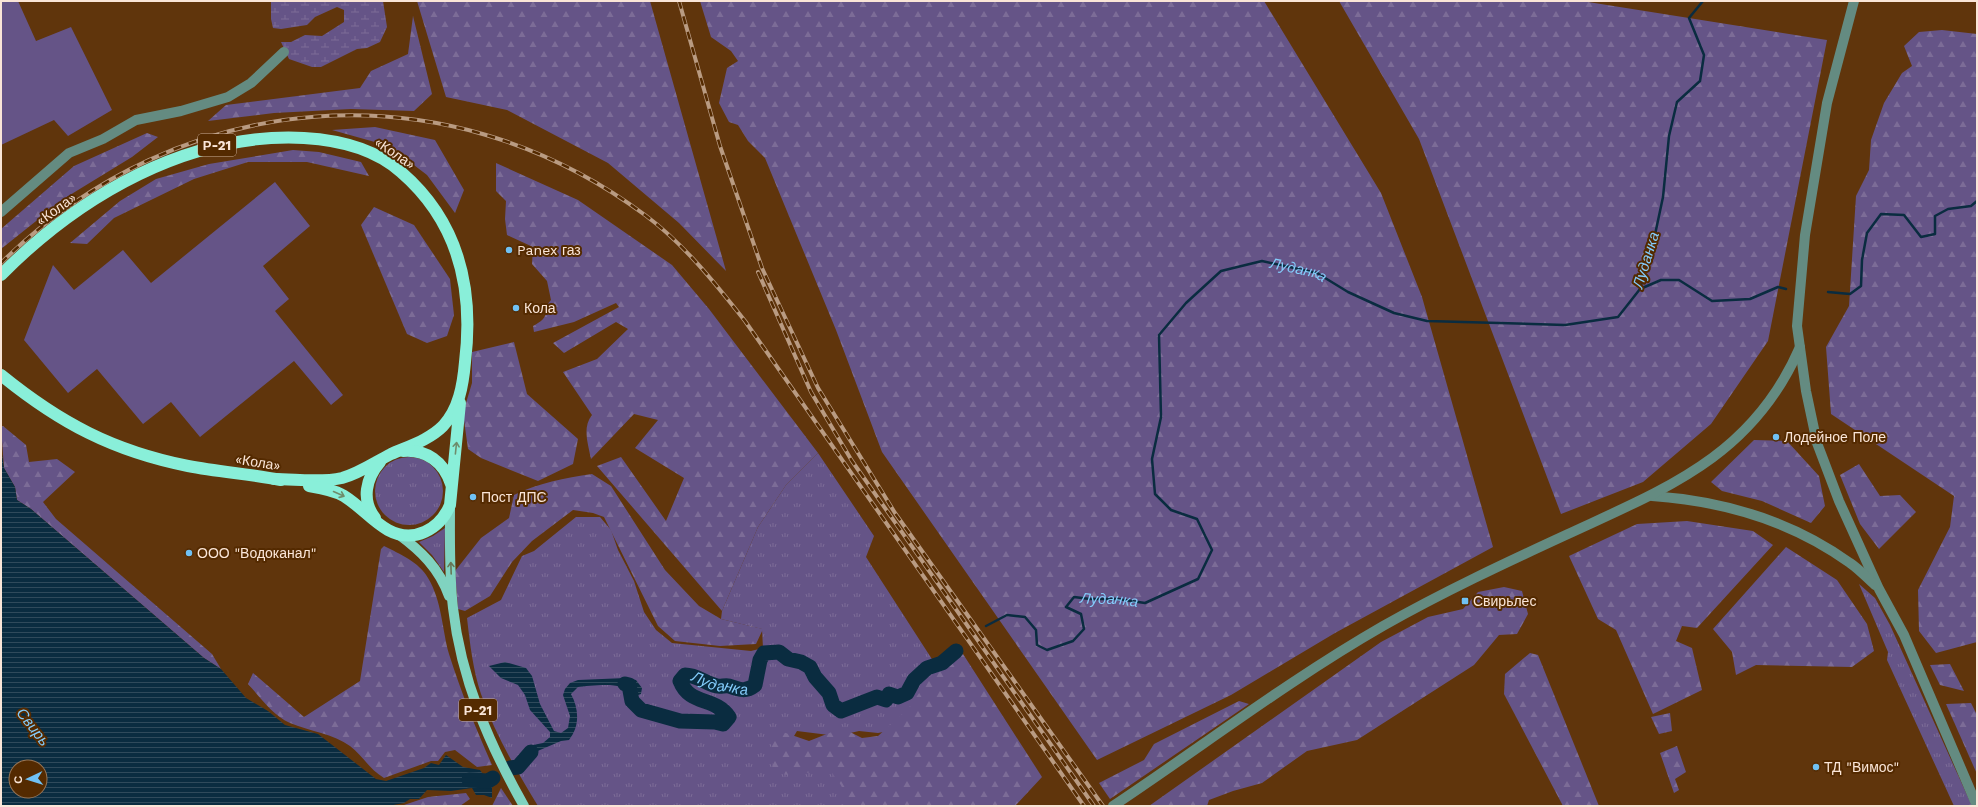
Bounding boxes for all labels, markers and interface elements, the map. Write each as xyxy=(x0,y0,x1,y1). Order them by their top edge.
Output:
road number: Р-21 xyxy=(198,134,236,156)
street label: «Кола» xyxy=(372,134,418,172)
street label: «Кола» xyxy=(33,189,79,229)
water label: Луданка xyxy=(1629,230,1663,291)
place label: Panex газ xyxy=(517,242,581,258)
marker: Panex газ xyxy=(504,245,514,255)
water label: Луданка xyxy=(1267,254,1330,286)
place label: Кола xyxy=(524,300,556,316)
marker: Кола xyxy=(511,303,521,313)
place label: Лодейное Поле xyxy=(1784,429,1886,445)
marker: Лодейное Поле xyxy=(1771,432,1781,442)
one-way arrow xyxy=(452,442,459,455)
street label: «Кола» xyxy=(234,451,282,473)
place label: Пост ДПС xyxy=(481,489,547,505)
one-way arrow xyxy=(332,491,344,498)
marker: Пост ДПС xyxy=(468,492,478,502)
place label: ООО "Водоканал" xyxy=(197,545,316,561)
marker: ООО "Водоканал" xyxy=(184,548,194,558)
one-way arrow xyxy=(447,562,454,575)
water label: Луданка xyxy=(1078,589,1140,611)
place label: Свирьлес xyxy=(1473,593,1536,609)
marker: Свирьлес xyxy=(1460,596,1470,606)
water label: Луданка xyxy=(688,667,748,699)
road number: Р-21 xyxy=(459,699,497,721)
water label: Свирь xyxy=(13,704,53,750)
north arrow xyxy=(8,759,48,799)
place label: ТД "Вимос" xyxy=(1824,759,1899,775)
marker: ТД "Вимос" xyxy=(1811,762,1821,772)
text: С xyxy=(12,775,25,784)

